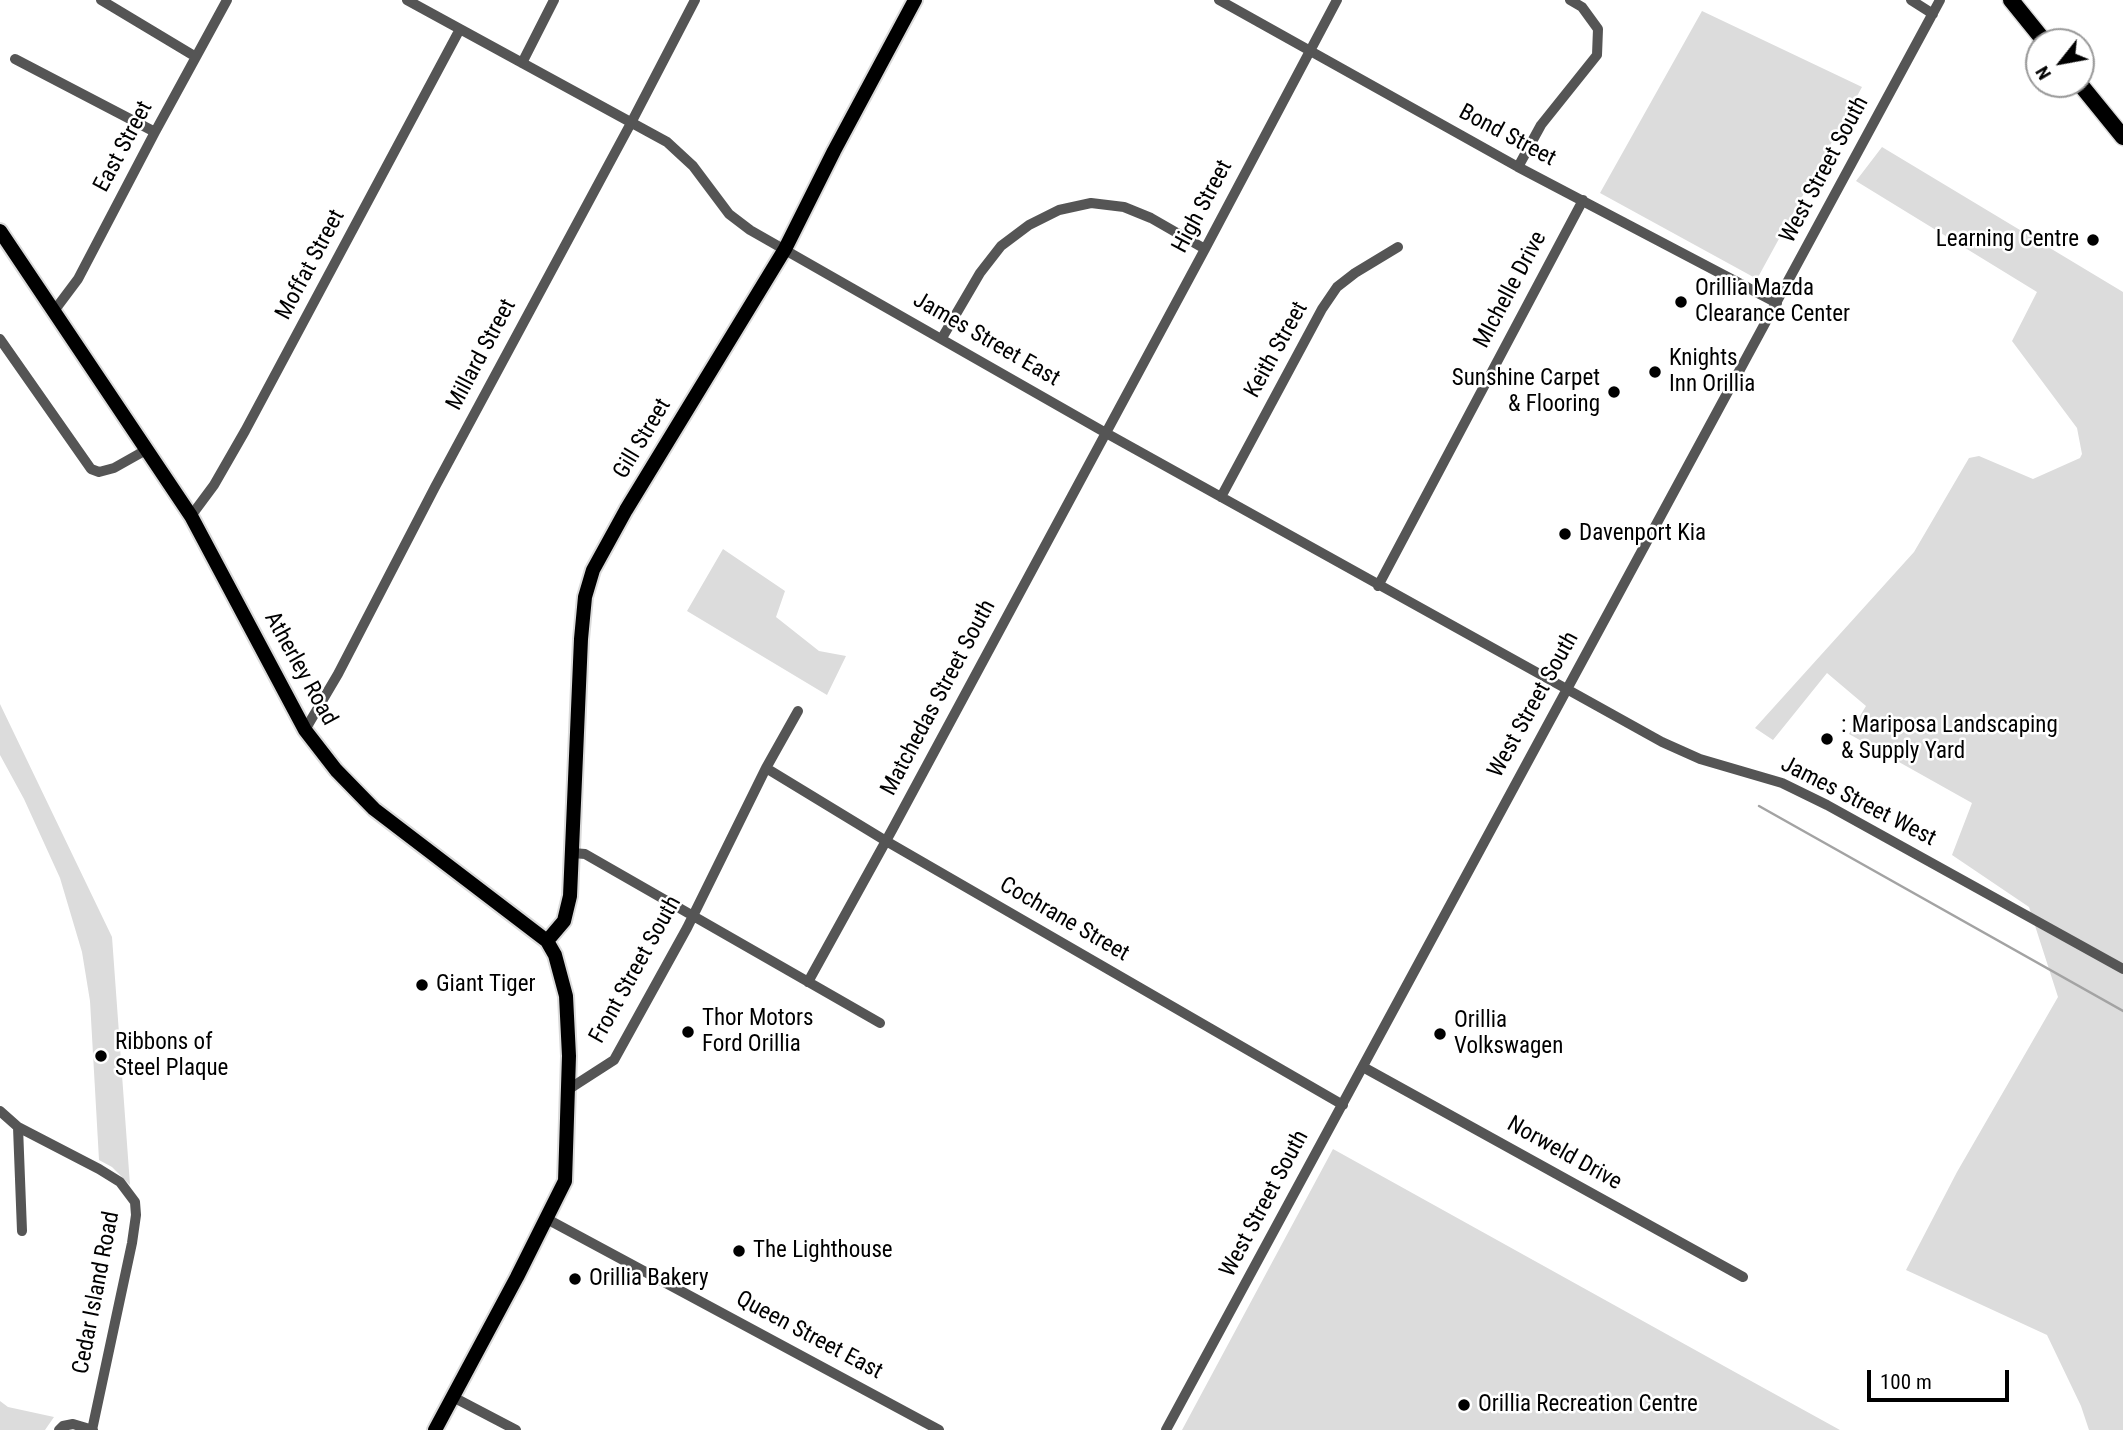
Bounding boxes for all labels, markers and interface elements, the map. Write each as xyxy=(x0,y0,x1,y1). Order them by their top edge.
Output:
north arrow xyxy=(2025,28,2095,98)
text: N xyxy=(2030,62,2056,84)
street label: West Street South xyxy=(1775,92,1875,248)
street label: East Street xyxy=(89,97,159,197)
street label: Bond Street xyxy=(1454,99,1560,173)
street label: High Street xyxy=(1167,156,1239,258)
street label: Moffat Street xyxy=(271,205,351,325)
place label: Learning Centre xyxy=(1936,226,2079,254)
street label: MIchelle Drive xyxy=(1469,227,1553,353)
marker: Learning Centre xyxy=(2085,232,2101,248)
place label: Orillia Mazda Clearance Center xyxy=(1695,275,1850,329)
street label: James Street East xyxy=(908,287,1064,393)
marker: Orillia Mazda Clearance Center xyxy=(1673,294,1689,310)
street label: Millard Street xyxy=(441,295,523,415)
street label: Keith Street xyxy=(1239,297,1315,403)
place label: Knights Inn Orillia xyxy=(1669,345,1755,399)
marker: Knights Inn Orillia xyxy=(1647,364,1663,380)
place label: Sunshine Carpet & Flooring xyxy=(1452,365,1600,419)
marker: Sunshine Carpet & Flooring xyxy=(1606,384,1622,400)
street label: Gill Street xyxy=(608,394,678,484)
place label: Davenport Kia xyxy=(1579,520,1706,548)
marker: Davenport Kia xyxy=(1557,526,1573,542)
street label: Matchedas Street South xyxy=(876,595,1002,801)
street label: Atherley Road xyxy=(257,607,343,731)
street label: West Street South xyxy=(1483,627,1585,783)
place label: : Mariposa Landscaping & Supply Yard xyxy=(1841,712,2058,766)
marker: : Mariposa Landscaping & Supply Yard xyxy=(1819,731,1835,747)
street label: James Street West xyxy=(1776,751,1940,853)
street label: Cochrane Street xyxy=(994,872,1134,968)
street label: Front Street South xyxy=(584,892,688,1048)
place label: Giant Tiger xyxy=(436,971,535,999)
marker: Giant Tiger xyxy=(414,977,430,993)
place label: Thor Motors Ford Orillia xyxy=(702,1005,813,1059)
place label: Orillia Volkswagen xyxy=(1454,1007,1563,1061)
marker: Thor Motors Ford Orillia xyxy=(680,1024,696,1040)
marker: Orillia Volkswagen xyxy=(1432,1026,1448,1042)
place label: Ribbons of Steel Plaque xyxy=(115,1029,228,1083)
marker: Ribbons of Steel Plaque xyxy=(93,1048,109,1064)
street label: Norweld Drive xyxy=(1502,1111,1626,1197)
street label: West Street South xyxy=(1215,1126,1315,1282)
street label: Cedar Island Road xyxy=(68,1209,126,1377)
place label: The Lighthouse xyxy=(753,1237,893,1265)
marker: The Lighthouse xyxy=(731,1243,747,1259)
place label: Orillia Bakery xyxy=(589,1265,709,1293)
marker: Orillia Bakery xyxy=(567,1271,583,1287)
street label: Queen Street East xyxy=(731,1286,887,1386)
scale bar xyxy=(1871,1356,2013,1400)
text: 100 m xyxy=(1880,1370,1932,1394)
place label: Orillia Recreation Centre xyxy=(1478,1391,1698,1419)
marker: Orillia Recreation Centre xyxy=(1456,1397,1472,1413)

